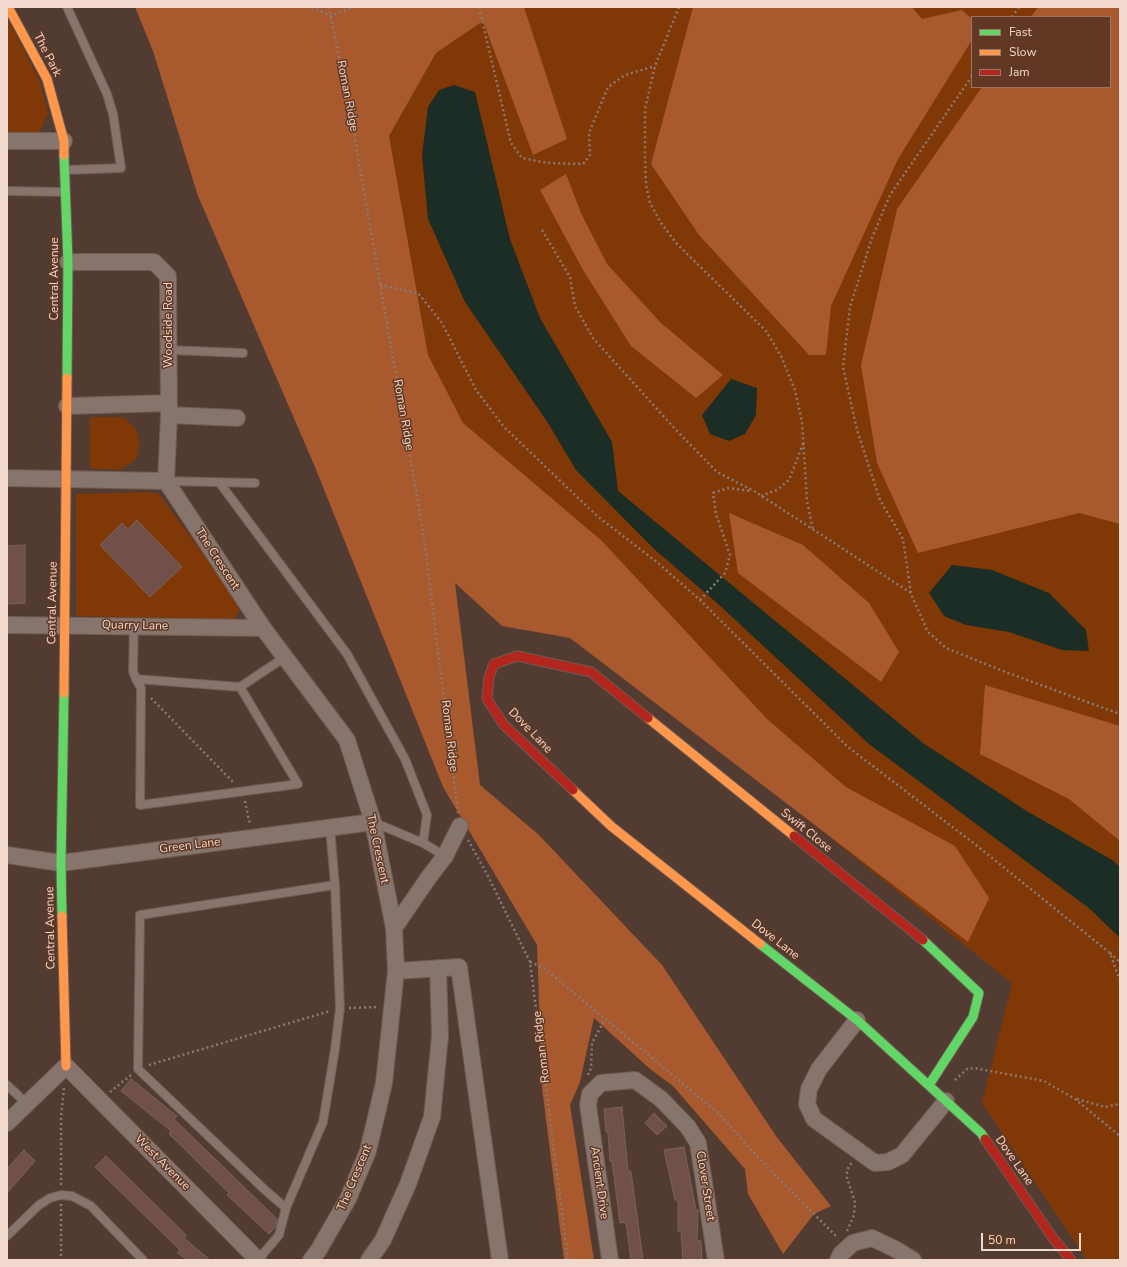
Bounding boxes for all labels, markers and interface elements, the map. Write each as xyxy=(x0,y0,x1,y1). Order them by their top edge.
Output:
legend xyxy=(971,16,1111,88)
text: Fast xyxy=(1009,24,1032,40)
street label: The Park xyxy=(30,31,64,79)
text: Slow xyxy=(1009,44,1037,60)
street label: Roman Ridge xyxy=(333,59,361,133)
text: Jam xyxy=(1009,64,1030,80)
street label: Central Avenue xyxy=(48,237,62,321)
street label: Woodside Road xyxy=(162,282,176,368)
street label: Roman Ridge xyxy=(390,378,416,452)
street label: The Crescent xyxy=(192,525,242,593)
street label: Central Avenue xyxy=(45,561,61,645)
street label: Quarry Lane xyxy=(102,618,168,634)
street label: Roman Ridge xyxy=(437,699,461,773)
street label: Dove Lane xyxy=(505,705,555,757)
street label: Swift Close xyxy=(778,806,834,856)
street label: The Crescent xyxy=(363,813,391,885)
street label: Green Lane xyxy=(159,835,221,857)
street label: Central Avenue xyxy=(43,886,59,970)
street label: Dove Lane xyxy=(748,917,802,963)
street label: Roman Ridge xyxy=(530,1010,554,1084)
street label: West Avenue xyxy=(131,1132,193,1194)
street label: Dove Lane xyxy=(992,1133,1036,1189)
street label: The Crescent xyxy=(335,1143,375,1213)
street label: Ancient Drive xyxy=(587,1146,611,1220)
street label: Clover Street xyxy=(692,1150,718,1222)
scale bar xyxy=(983,1225,1083,1251)
text: 50 m xyxy=(988,1232,1016,1248)

